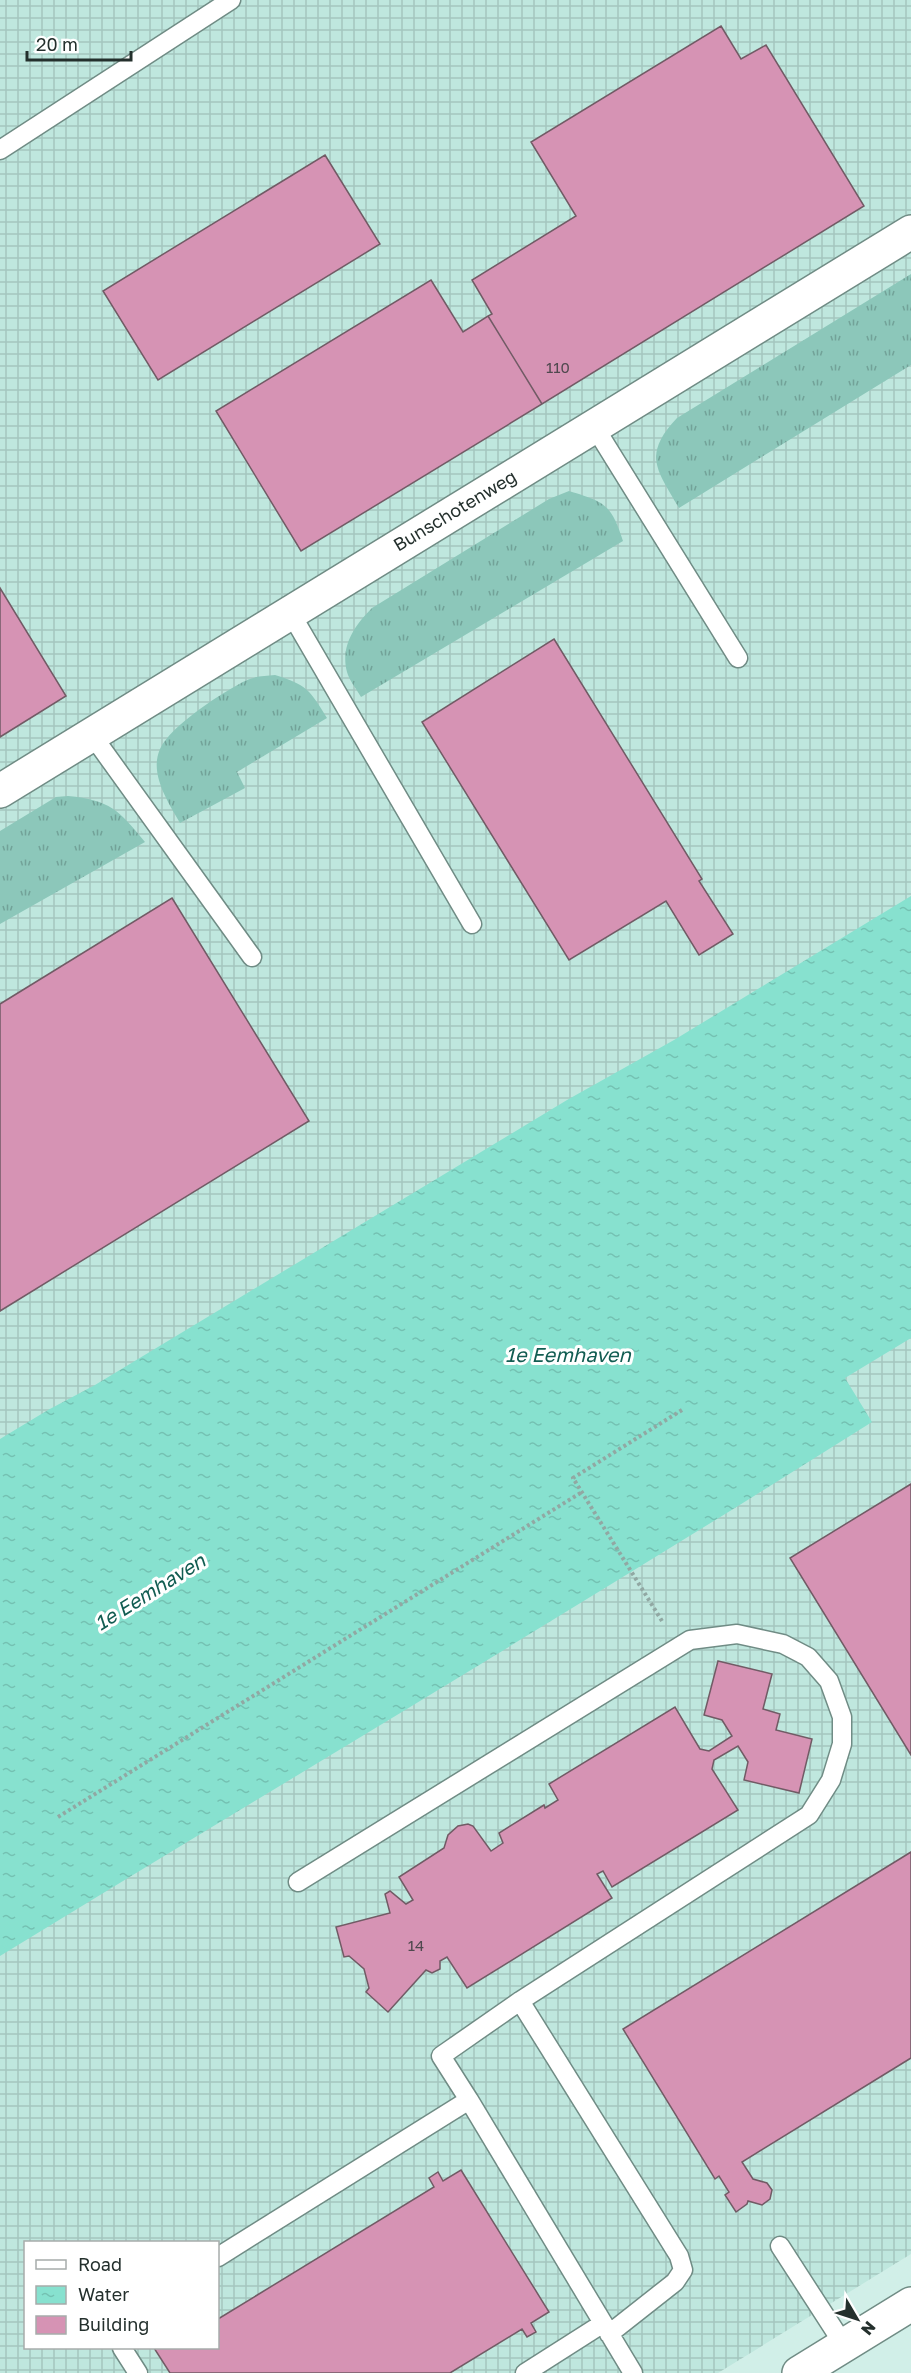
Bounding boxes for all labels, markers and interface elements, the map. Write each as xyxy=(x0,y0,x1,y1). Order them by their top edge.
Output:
scale bar xyxy=(27,24,130,62)
text: 20 m xyxy=(36,33,78,55)
house number: 110 xyxy=(546,358,570,376)
street label: Bunschotenweg xyxy=(389,465,520,556)
water label: 1e Eemhaven xyxy=(505,1342,631,1366)
water label: 1e Eemhaven xyxy=(90,1547,210,1635)
house number: 14 xyxy=(408,1936,424,1954)
legend xyxy=(24,2241,219,2349)
text: Road xyxy=(78,2253,122,2275)
text: Water xyxy=(78,2283,129,2305)
north arrow xyxy=(827,2289,887,2349)
text: Building xyxy=(78,2313,149,2335)
text: N xyxy=(857,2317,880,2339)

